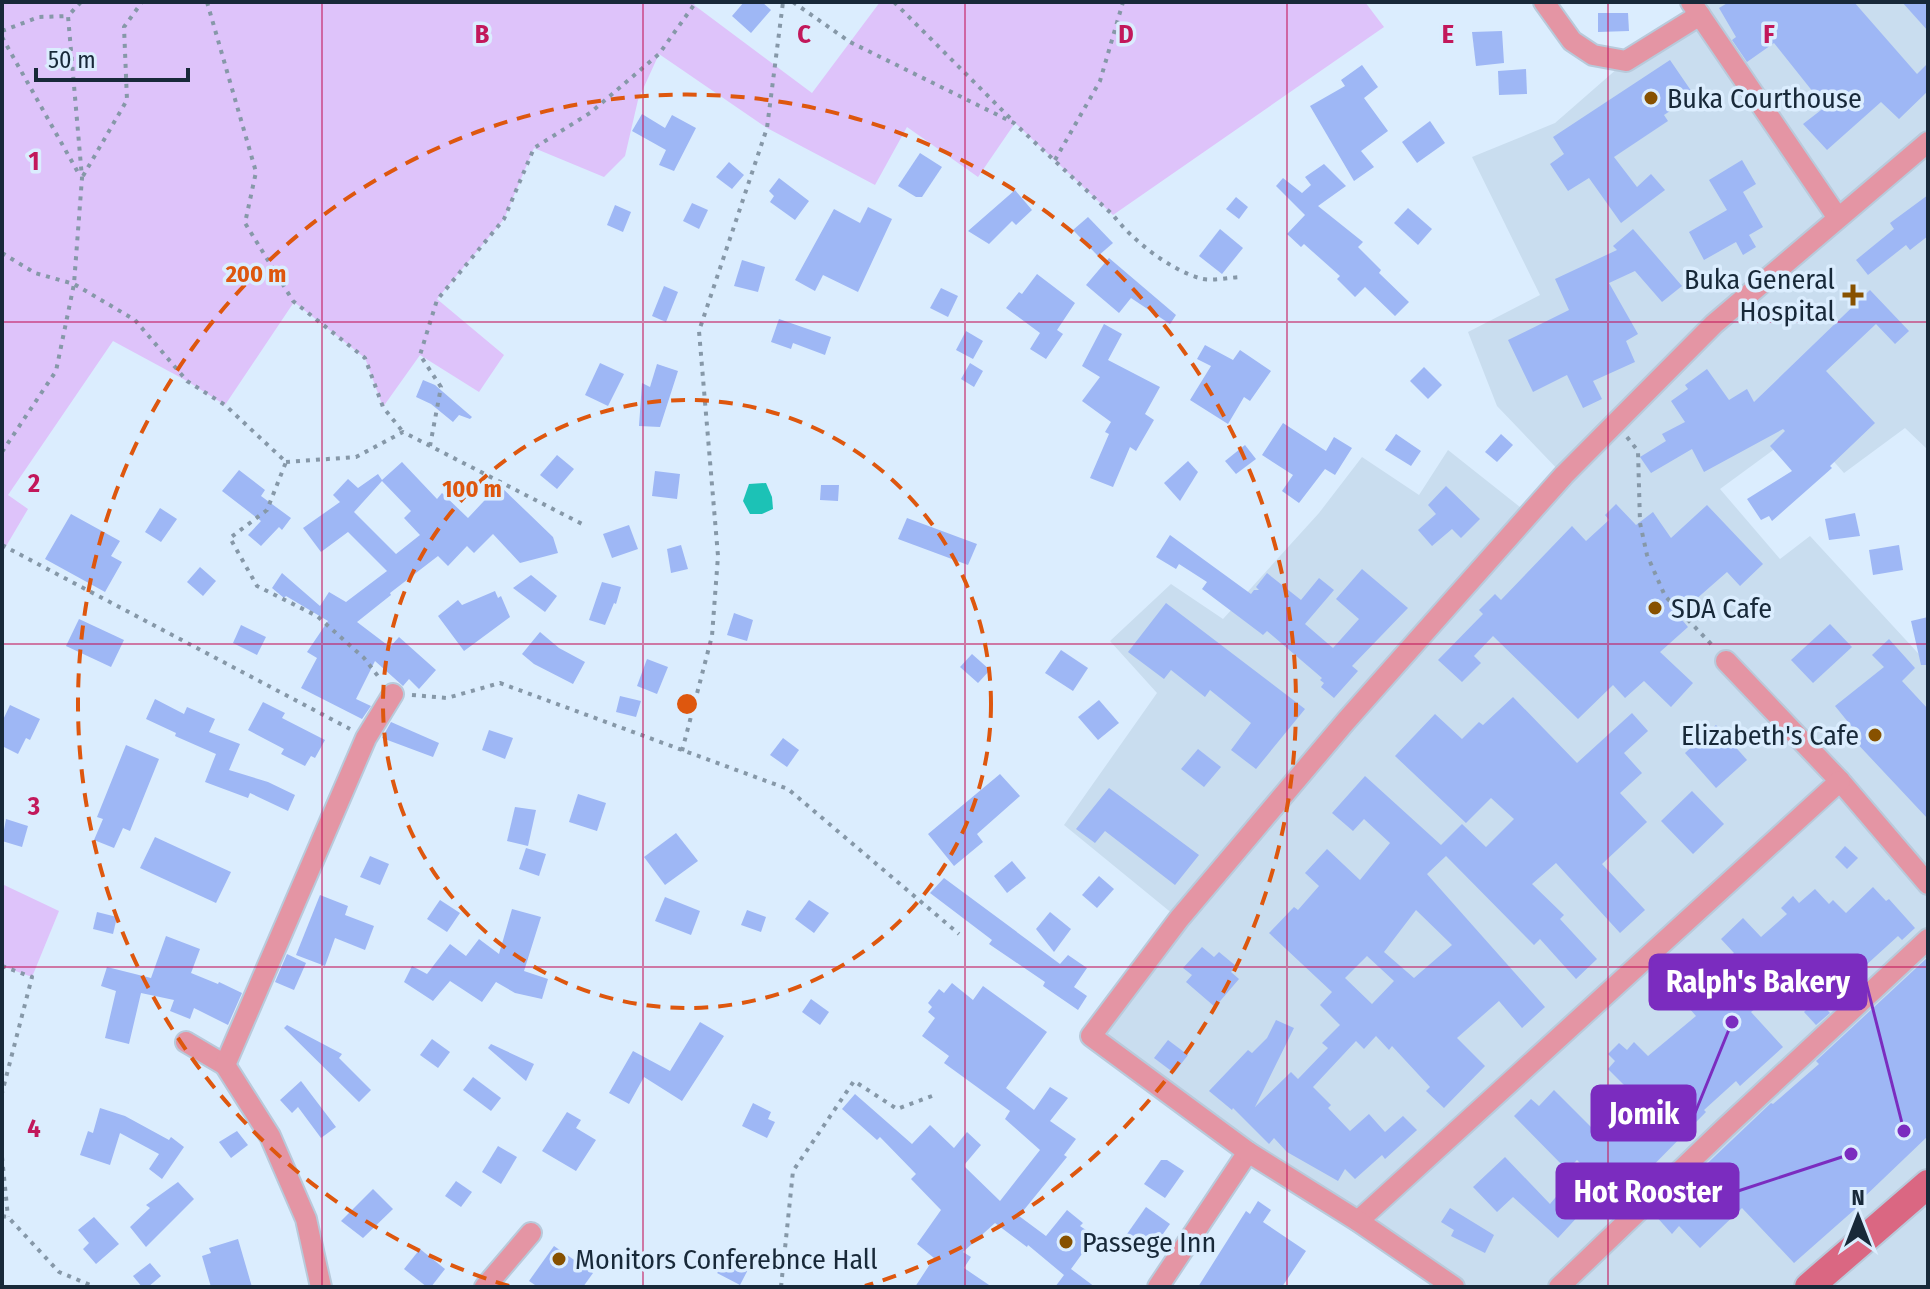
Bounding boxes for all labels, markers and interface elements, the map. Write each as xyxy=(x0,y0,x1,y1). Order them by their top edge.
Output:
text: B xyxy=(475,19,490,50)
text: C xyxy=(797,19,811,50)
text: D xyxy=(1118,19,1134,50)
text: E xyxy=(1442,19,1454,50)
text: F xyxy=(1763,19,1775,50)
scale bar xyxy=(36,32,188,82)
text: 50 m xyxy=(48,46,96,74)
place label: Buka Courthouse xyxy=(1667,82,1862,115)
marker: Buka Courthouse xyxy=(1642,89,1660,107)
text: 1 xyxy=(29,146,40,177)
text: 200 m xyxy=(225,260,286,288)
place label: Buka General Hospital xyxy=(1684,263,1835,328)
marker: Buka General Hospital xyxy=(1842,284,1864,306)
text: 2 xyxy=(27,468,40,499)
text: 100 m xyxy=(442,475,502,503)
place label: SDA Cafe xyxy=(1671,592,1772,625)
marker: SDA Cafe xyxy=(1646,599,1664,617)
centre of rings xyxy=(673,690,701,718)
place label: Elizabeth's Cafe xyxy=(1681,719,1859,752)
marker: Elizabeth's Cafe xyxy=(1866,726,1884,744)
text: 3 xyxy=(27,791,40,822)
callout: Ralph's Bakery xyxy=(1650,955,1866,1009)
text: Ralph's Bakery xyxy=(1666,964,1851,1000)
callout: Jomik xyxy=(1592,1086,1695,1140)
text: Jomik xyxy=(1608,1096,1680,1132)
text: 4 xyxy=(27,1113,41,1144)
callout: Hot Rooster xyxy=(1557,1164,1738,1218)
text: Hot Rooster xyxy=(1574,1174,1723,1210)
north arrow xyxy=(1818,1177,1898,1257)
text: N xyxy=(1851,1184,1865,1211)
place label: Passege Inn xyxy=(1082,1226,1216,1259)
marker: Passege Inn xyxy=(1057,1233,1075,1251)
place label: Monitors Conferebnce Hall xyxy=(575,1243,878,1276)
marker: Monitors Conferebnce Hall xyxy=(550,1250,568,1268)

